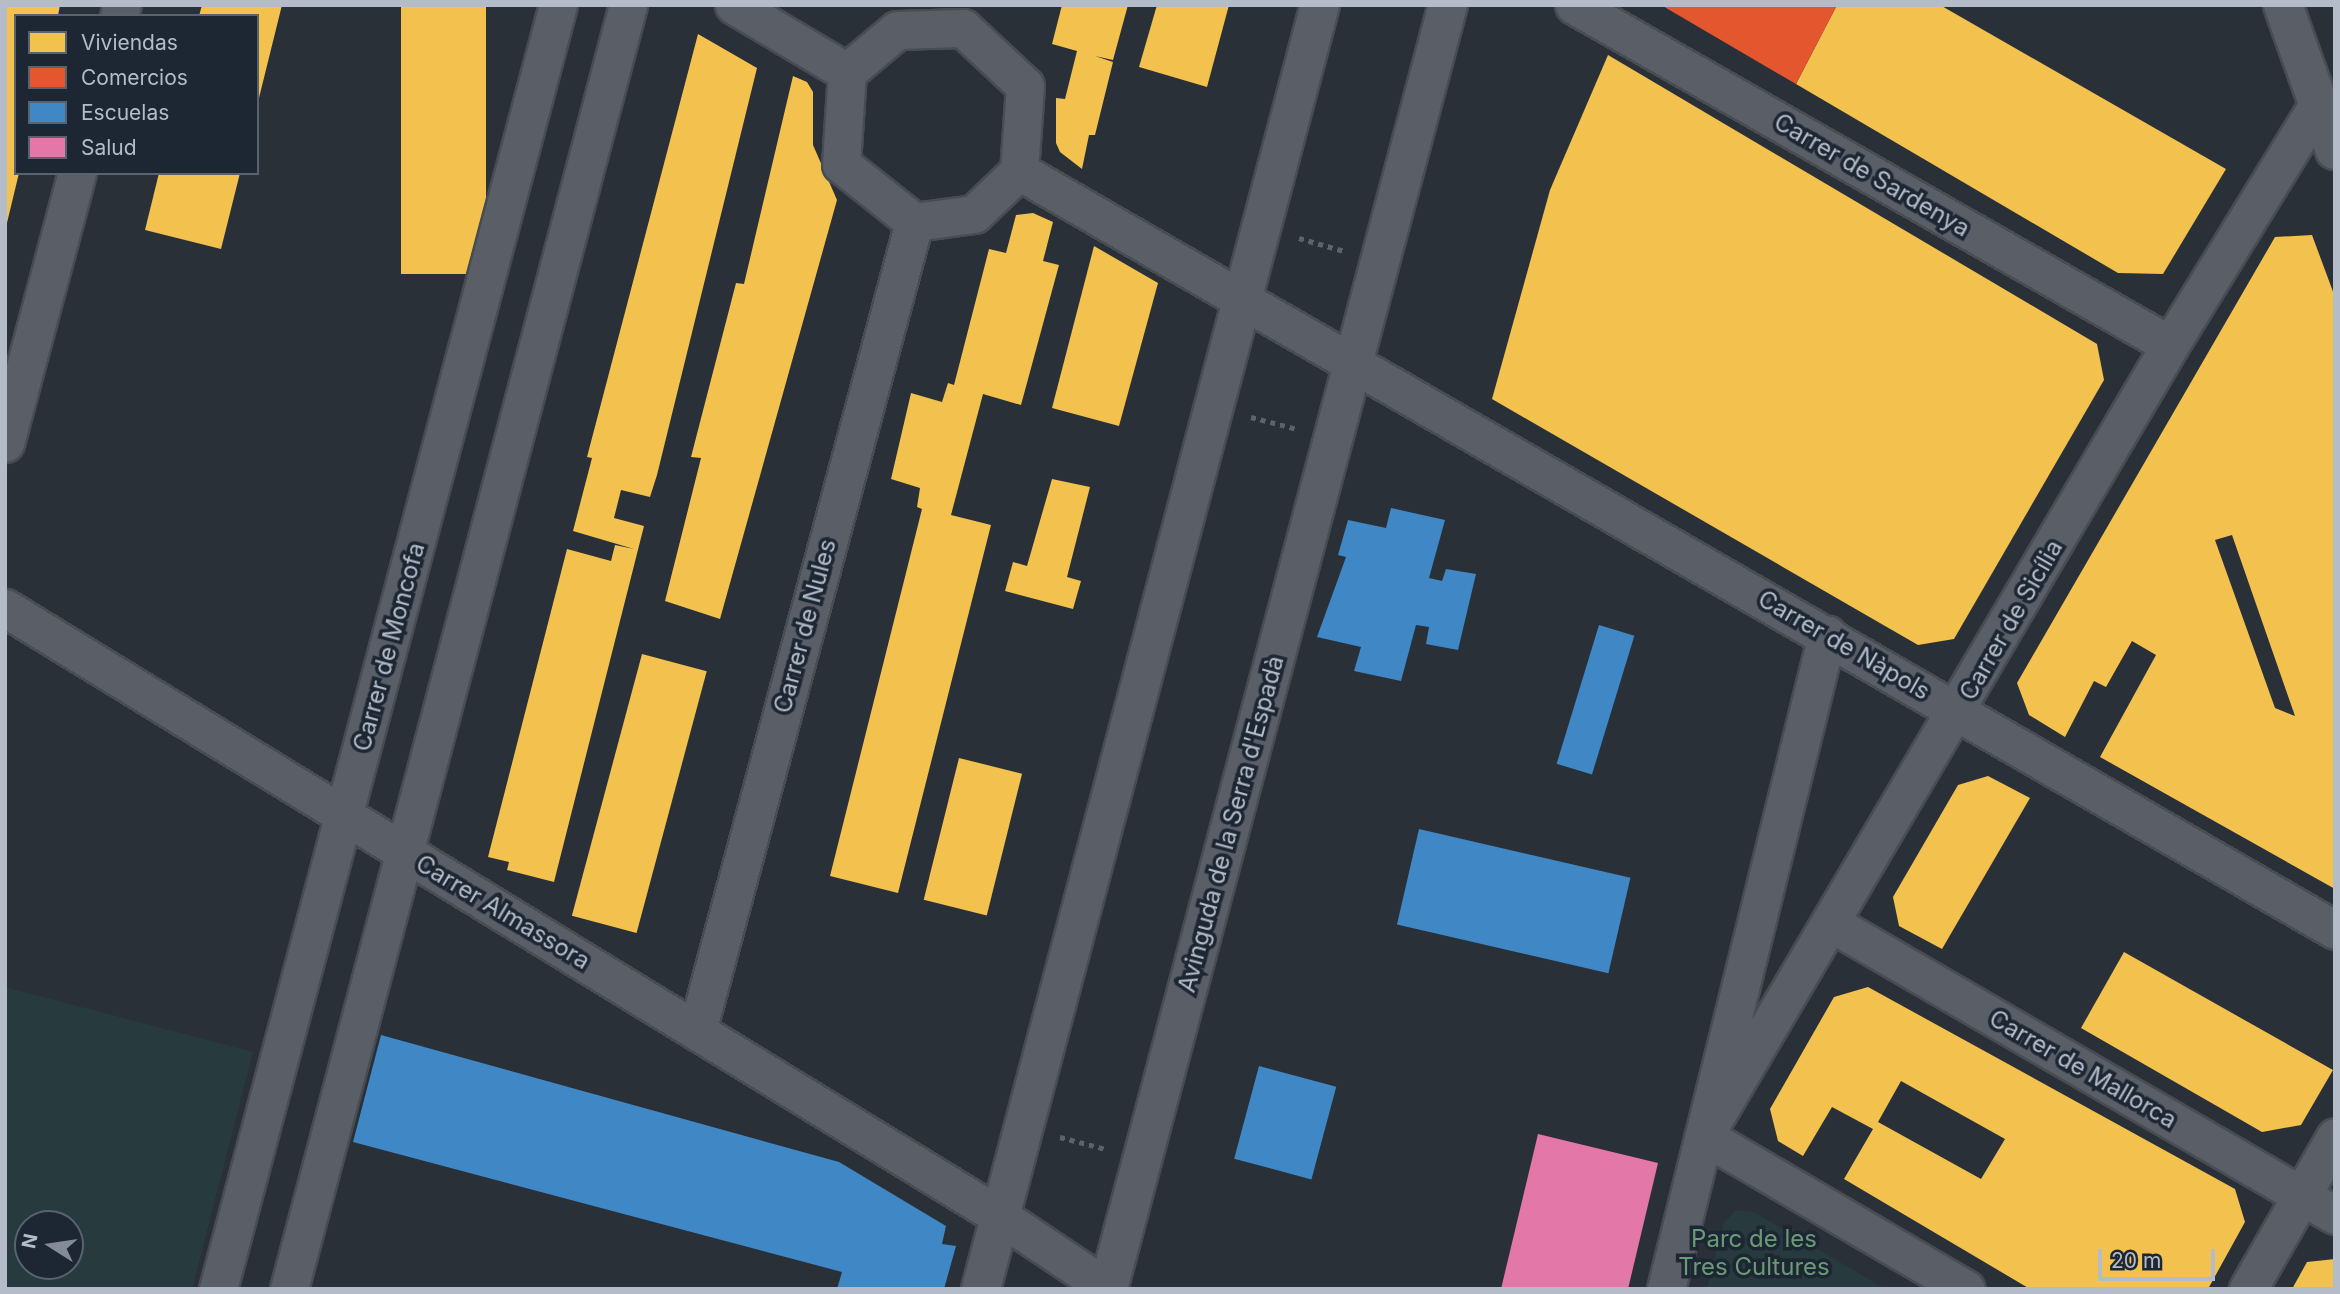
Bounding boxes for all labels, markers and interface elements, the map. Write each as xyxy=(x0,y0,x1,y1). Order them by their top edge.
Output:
legend xyxy=(14,14,259,175)
text: Viviendas xyxy=(81,30,178,55)
text: Comercios xyxy=(81,65,188,90)
text: Escuelas xyxy=(81,100,169,125)
street label: Carrer de Sardenya xyxy=(1769,107,1975,243)
text: Salud xyxy=(81,135,137,160)
street label: Carrer de Sicília xyxy=(1954,535,2068,705)
street label: Carrer de Nules xyxy=(768,536,842,716)
street label: Carrer de Moncofa xyxy=(347,540,431,754)
street label: Carrer de Nàpols xyxy=(1753,584,1935,706)
street label: Avinguda de la Serra d'Espadà xyxy=(1172,653,1290,995)
street label: Carrer Almassora xyxy=(411,849,595,975)
street label: Carrer de Mallorca xyxy=(1984,1004,2182,1134)
north arrow xyxy=(14,1210,84,1280)
park label: Parc de les Tres Cultures xyxy=(1678,1225,1830,1281)
text: N xyxy=(17,1231,43,1250)
scale bar xyxy=(2102,1234,2219,1278)
text: 20 m xyxy=(2111,1248,2161,1273)

